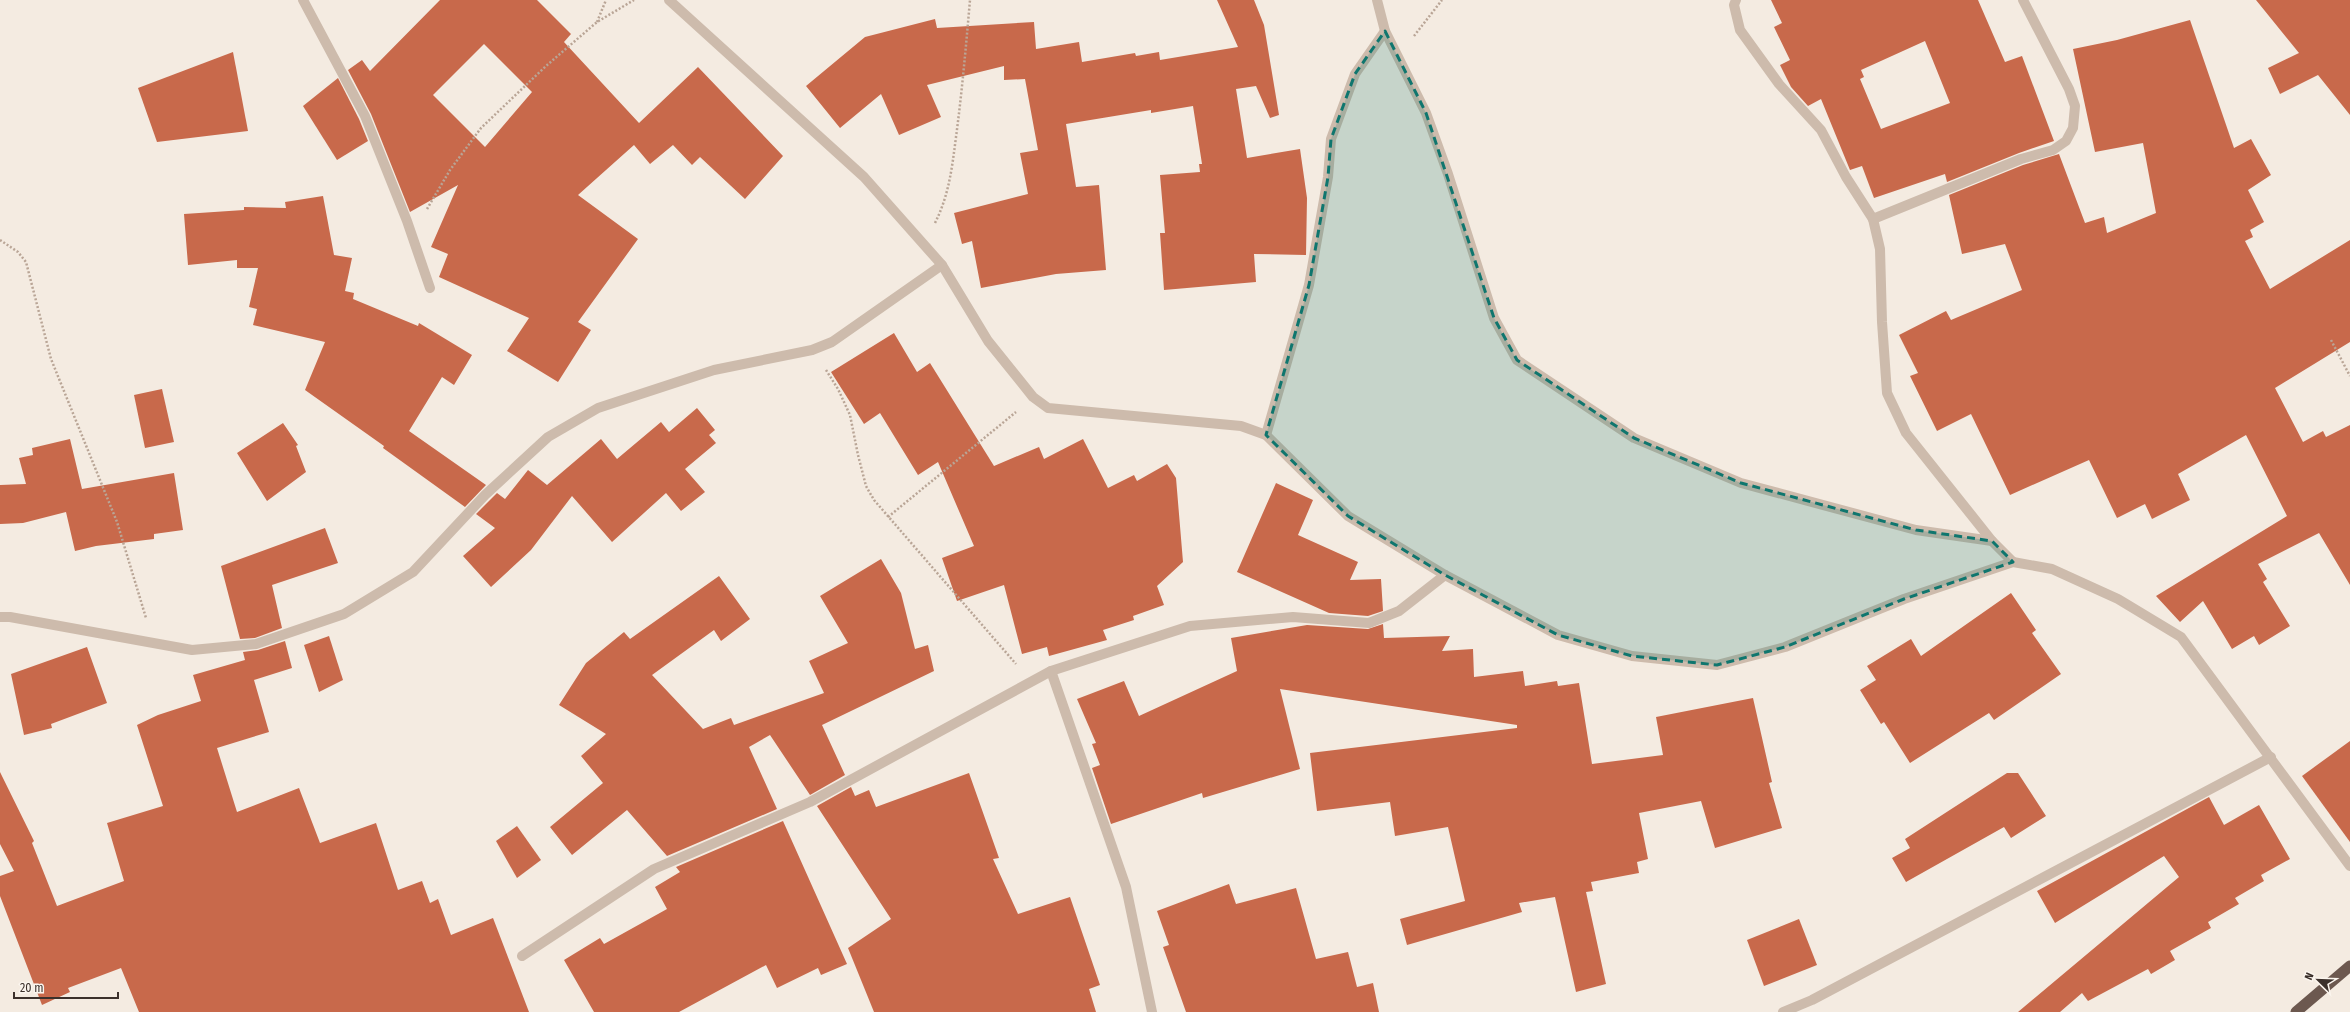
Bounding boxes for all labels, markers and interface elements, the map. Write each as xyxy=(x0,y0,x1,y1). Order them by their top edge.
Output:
north arrow xyxy=(2298,960,2338,1000)
text: N xyxy=(2302,971,2317,982)
scale bar xyxy=(14,974,118,1000)
text: 20 m xyxy=(20,981,44,995)

